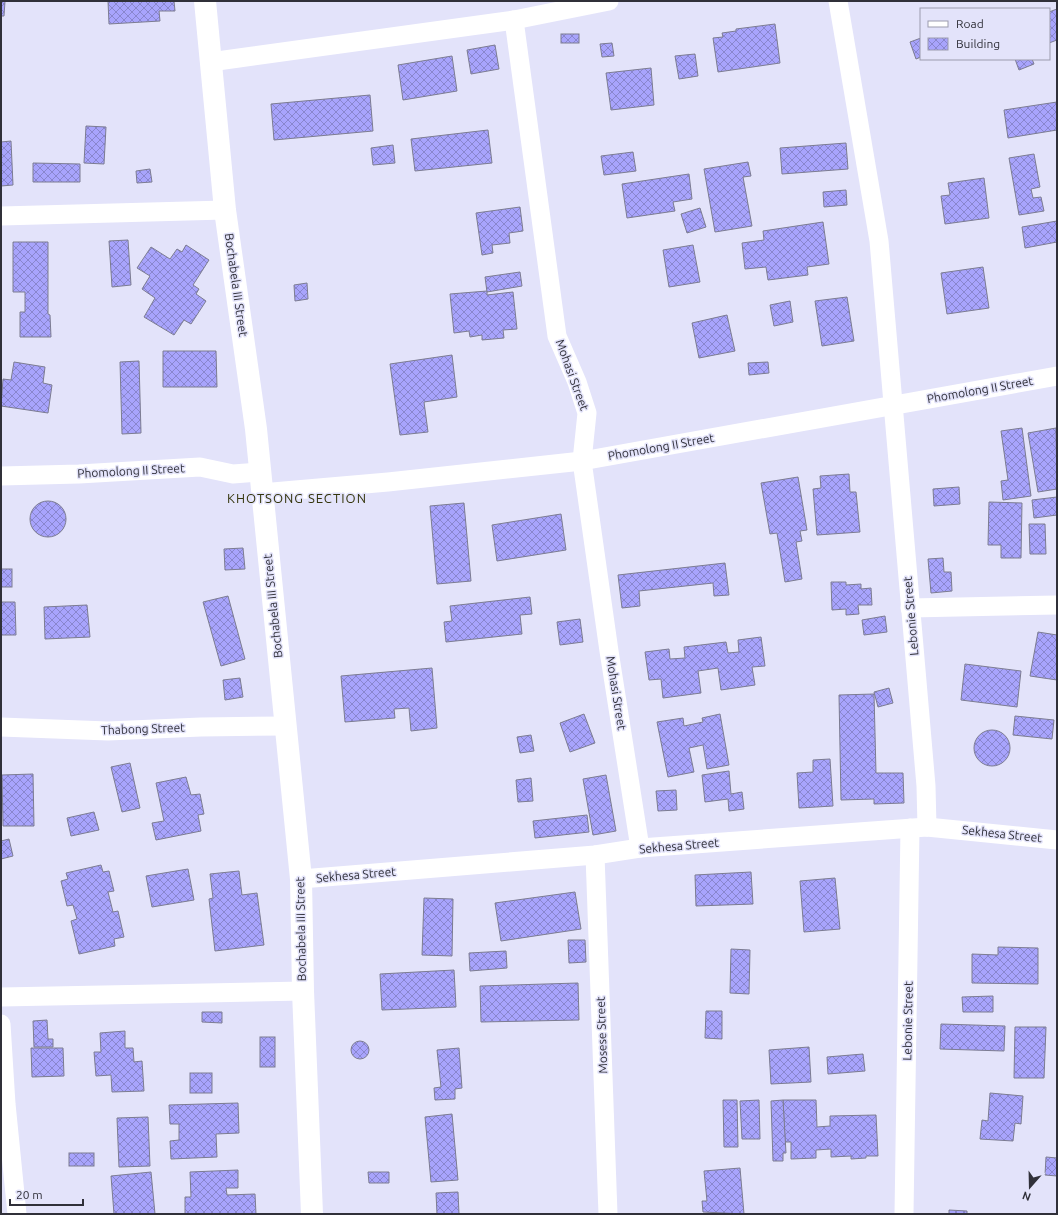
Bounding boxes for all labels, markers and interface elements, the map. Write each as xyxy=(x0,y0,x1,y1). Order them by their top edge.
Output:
legend xyxy=(920,8,1050,60)
text: Road xyxy=(956,17,984,30)
text: Building xyxy=(956,37,1000,50)
street label: Bochabela III Street xyxy=(223,232,250,338)
street label: Mohasi Street xyxy=(554,337,591,412)
street label: Phomolong II Street xyxy=(926,374,1034,405)
street label: Phomolong II Street xyxy=(607,431,715,462)
street label: Phomolong II Street xyxy=(77,461,185,480)
district label: KHOTSONG SECTION xyxy=(227,491,367,505)
street label: Bochabela III Street xyxy=(261,553,284,659)
street label: Lebonie Street xyxy=(901,576,920,656)
street label: Mohasi Street xyxy=(604,655,629,731)
street label: Thabong Street xyxy=(101,721,185,736)
street label: Sekhesa Street xyxy=(962,823,1043,844)
street label: Sekhesa Street xyxy=(639,836,720,855)
street label: Sekhesa Street xyxy=(316,865,397,884)
street label: Bochabela III Street xyxy=(293,876,308,981)
street label: Lebonie Street xyxy=(900,981,915,1061)
street label: Mosese Street xyxy=(594,996,609,1074)
north arrow xyxy=(1010,1167,1050,1207)
scale bar xyxy=(10,1181,83,1207)
text: 20 m xyxy=(16,1188,43,1201)
text: N xyxy=(1021,1189,1032,1203)

